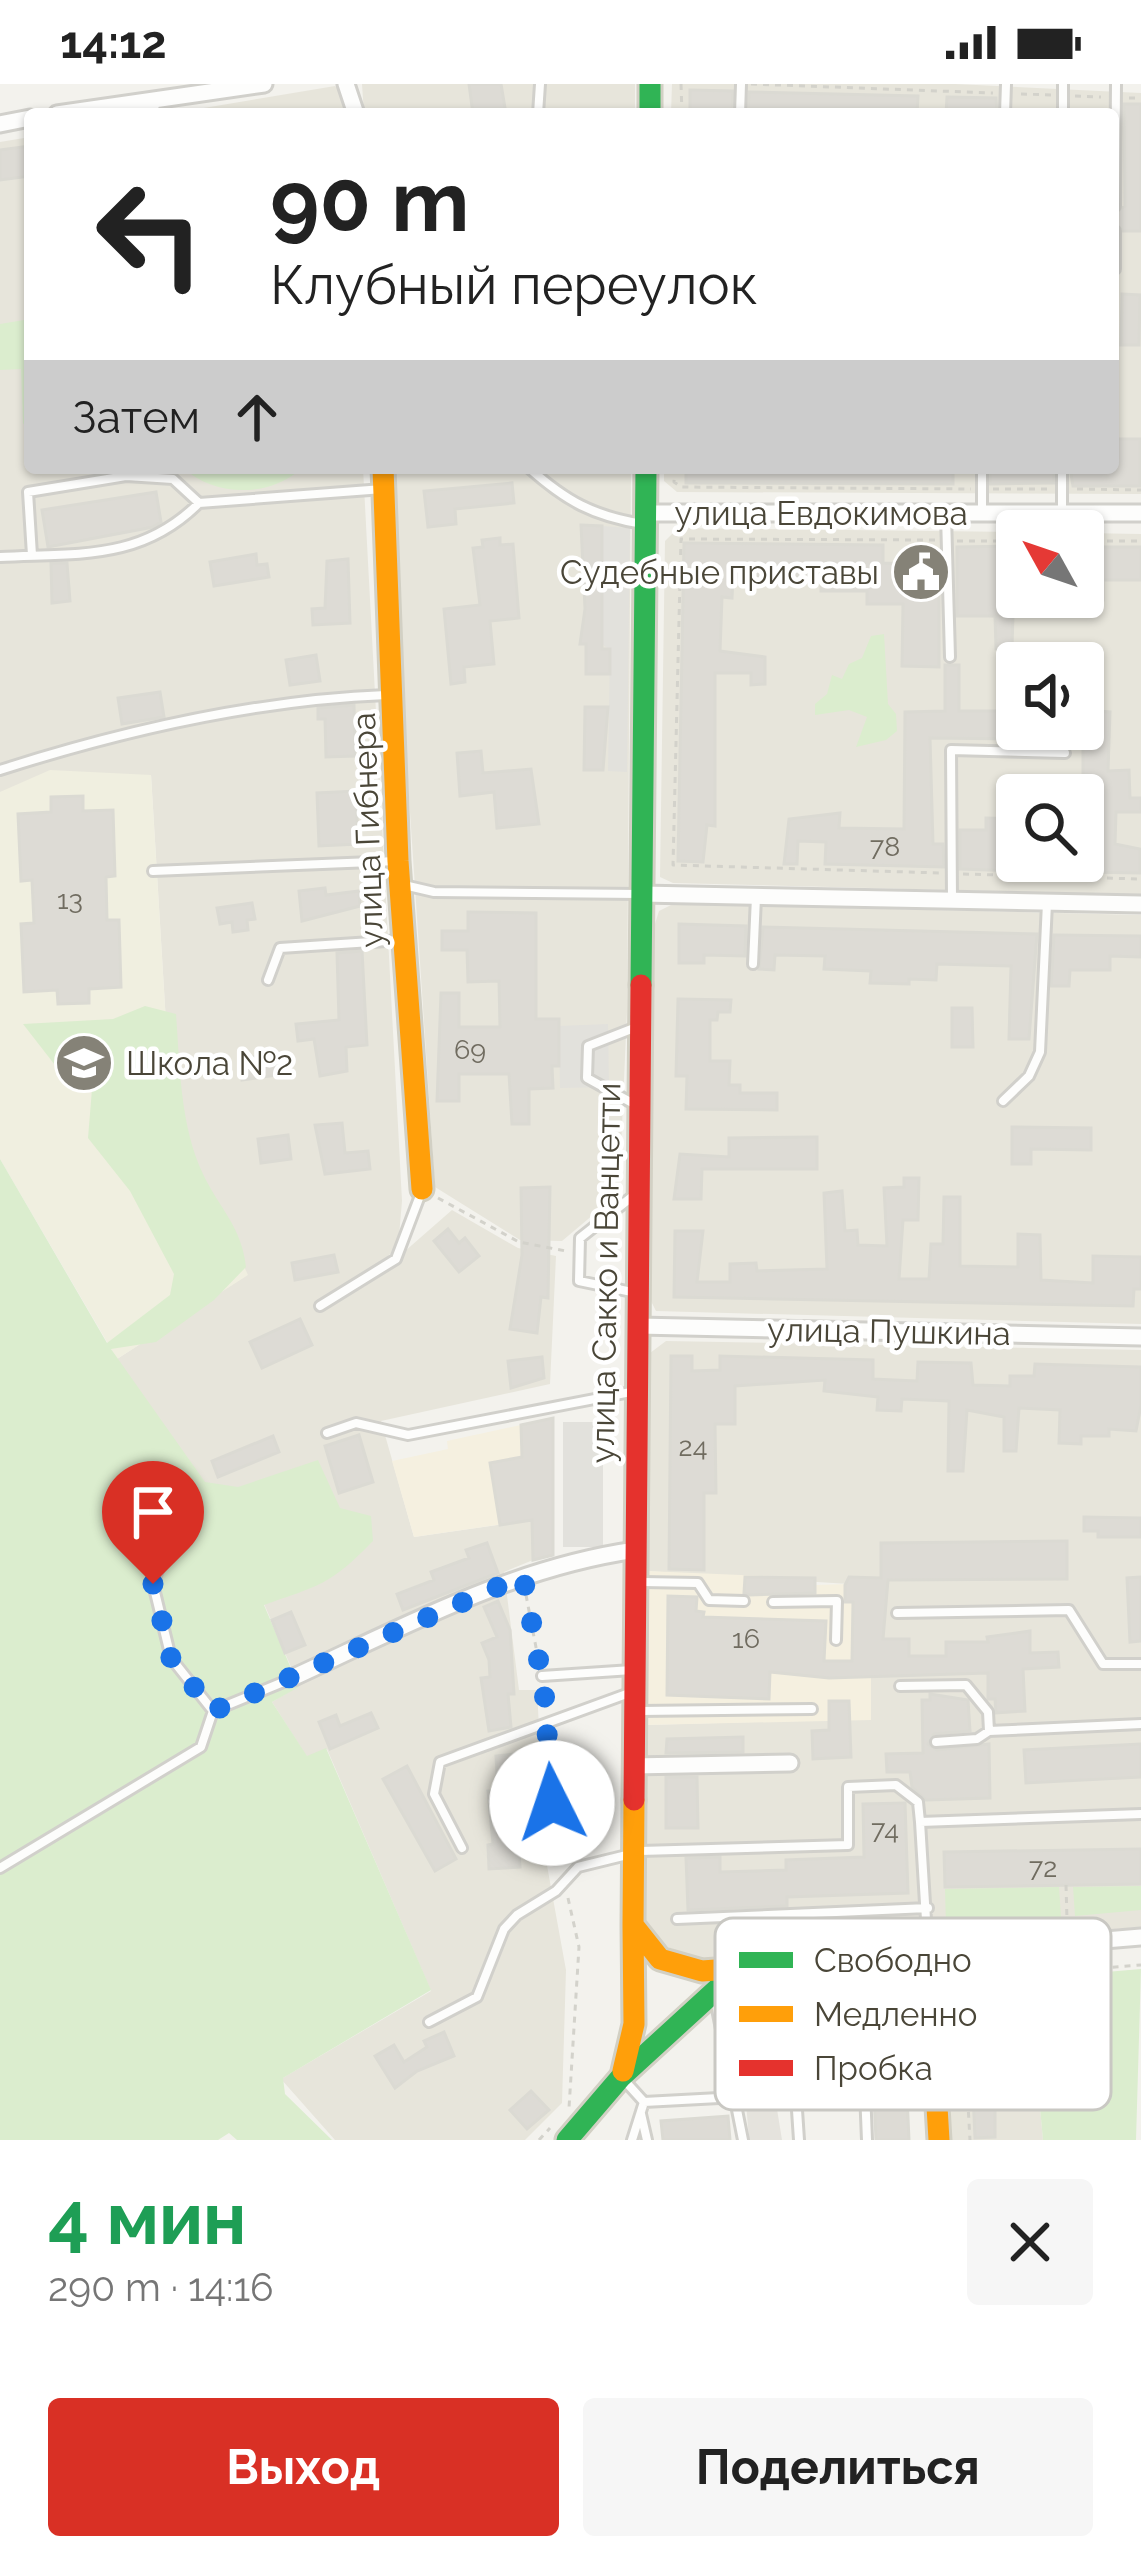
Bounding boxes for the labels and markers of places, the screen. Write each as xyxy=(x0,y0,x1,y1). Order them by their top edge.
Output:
public building icon: Судебные приставы xyxy=(890,541,952,603)
place label: Судебные приставы xyxy=(560,553,879,592)
school or university icon: Школа №2 xyxy=(53,1032,115,1094)
place label: Школа №2 xyxy=(126,1044,293,1083)
pin xyxy=(102,1461,204,1584)

